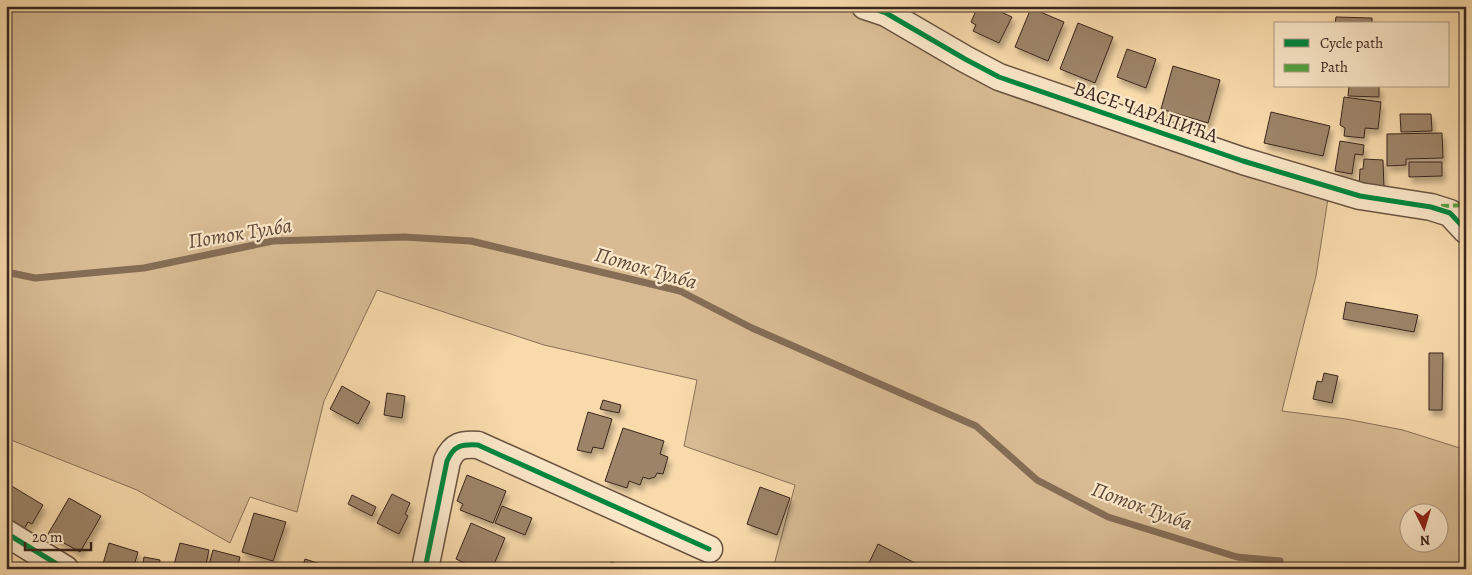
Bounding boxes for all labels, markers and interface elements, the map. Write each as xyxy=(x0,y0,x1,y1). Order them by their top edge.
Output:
legend xyxy=(1274,22,1450,88)
text: Cycle path xyxy=(1320,33,1383,53)
text: Path xyxy=(1320,57,1348,77)
street label: ВАСЕ ЧАРАПИЋА xyxy=(1070,75,1222,149)
water label: Поток Тулба xyxy=(186,211,294,255)
water label: Поток Тулба xyxy=(592,240,701,296)
water label: Поток Тулба xyxy=(1088,475,1196,537)
north arrow xyxy=(1400,502,1450,552)
scale bar xyxy=(25,520,91,552)
text: 20 m xyxy=(32,527,63,547)
text: N xyxy=(1419,531,1431,550)

